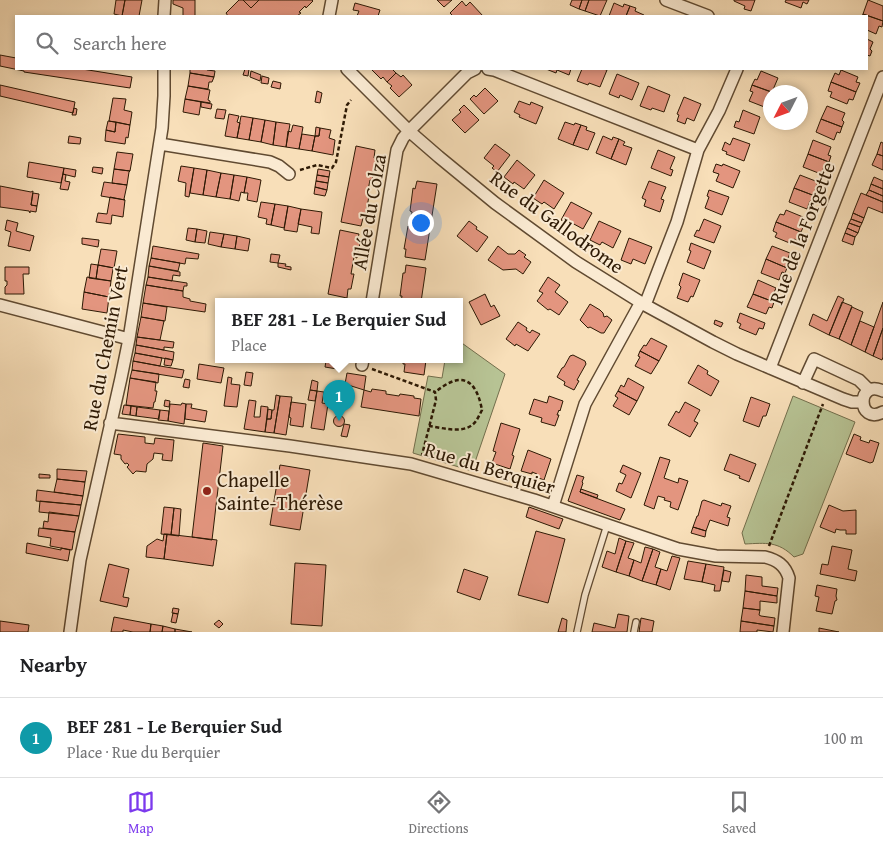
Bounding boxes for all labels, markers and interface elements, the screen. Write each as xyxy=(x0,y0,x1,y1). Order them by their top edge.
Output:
search box xyxy=(15,15,868,70)
icon: search xyxy=(33,29,61,57)
text: Search here xyxy=(73,29,167,57)
north arrow xyxy=(763,85,808,130)
street label: Allée du Colza xyxy=(344,151,393,272)
street label: Rue de la Forgette xyxy=(761,157,842,308)
street label: Rue du Gallodrome xyxy=(484,163,630,280)
your location xyxy=(408,210,434,236)
street label: Rue du Chemin Vert xyxy=(74,263,135,433)
popup xyxy=(215,298,463,363)
text: BEF 281 - Le Berquier Sud xyxy=(231,305,447,333)
text: Place xyxy=(231,333,267,357)
pin: 1 xyxy=(323,380,355,421)
street label: Rue du Berquier xyxy=(421,434,559,501)
place label: Chapelle Sainte-Thérèse xyxy=(217,465,343,517)
marker: Chapelle Sainte-Thérèse xyxy=(201,485,213,497)
text: Nearby xyxy=(20,649,87,680)
text: BEF 281 - Le Berquier Sud xyxy=(67,712,282,740)
text: 1 xyxy=(32,726,40,750)
text: 100 m xyxy=(823,726,863,750)
text: Place · Rue du Berquier xyxy=(67,740,220,764)
tab: Map xyxy=(127,788,155,838)
tab: Directions xyxy=(408,788,469,838)
tab: Saved xyxy=(722,788,756,838)

